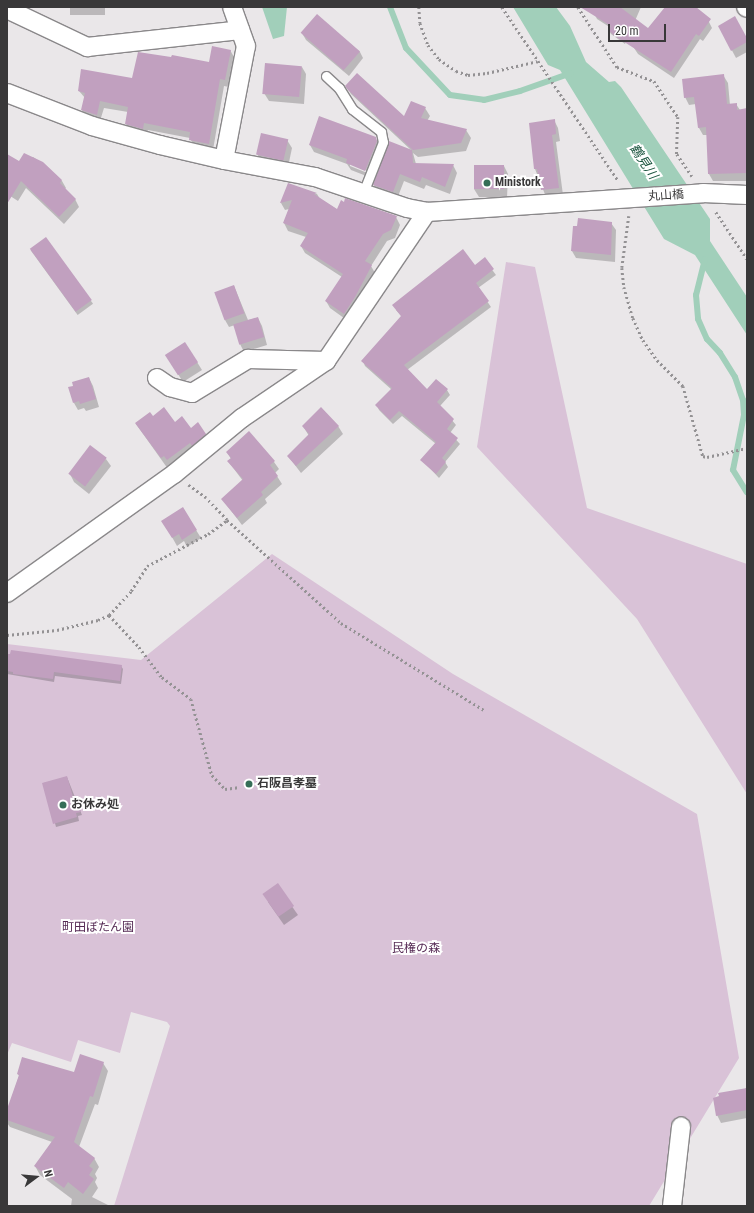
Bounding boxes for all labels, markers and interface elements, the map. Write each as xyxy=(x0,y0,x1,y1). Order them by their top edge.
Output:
scale bar xyxy=(610,16,668,42)
text: 20 m xyxy=(615,24,639,38)
water label: 鶴見川 xyxy=(626,141,660,183)
place label: Ministork xyxy=(495,176,541,190)
marker: Ministork xyxy=(482,178,492,188)
street label: 丸山橋 xyxy=(648,188,684,204)
place label: 石阪昌孝墓 xyxy=(257,777,317,791)
marker: 石阪昌孝墓 xyxy=(244,779,254,789)
place label: お休み処 xyxy=(71,798,119,812)
marker: お休み処 xyxy=(58,800,68,810)
park label: 町田ぼたん園 xyxy=(62,921,134,935)
park label: 民権の森 xyxy=(392,942,440,956)
north arrow xyxy=(16,1157,56,1197)
text: N xyxy=(41,1169,55,1179)

